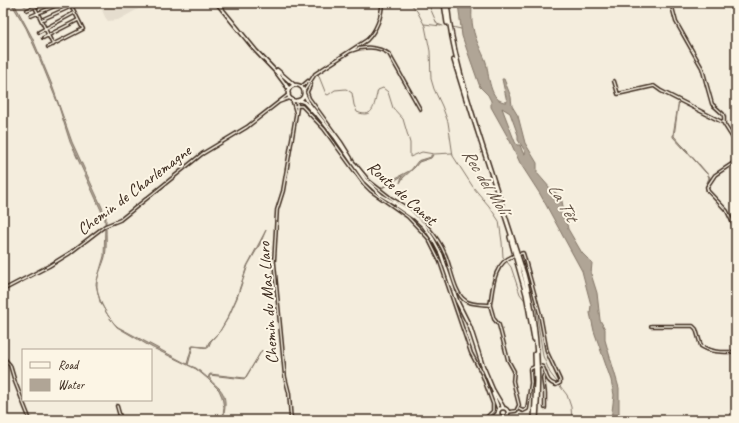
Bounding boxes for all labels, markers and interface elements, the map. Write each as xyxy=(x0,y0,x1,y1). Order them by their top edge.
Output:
street label: Chemin de Charlemagne xyxy=(73,139,196,240)
water label: Rec del Molí xyxy=(458,145,518,223)
street label: Route de Canet xyxy=(363,156,443,231)
water label: La Têt xyxy=(543,179,585,228)
street label: Chemin du Mas Llaro xyxy=(253,240,283,365)
legend xyxy=(22,349,152,401)
text: Road xyxy=(58,357,80,373)
text: Water xyxy=(58,377,86,393)

